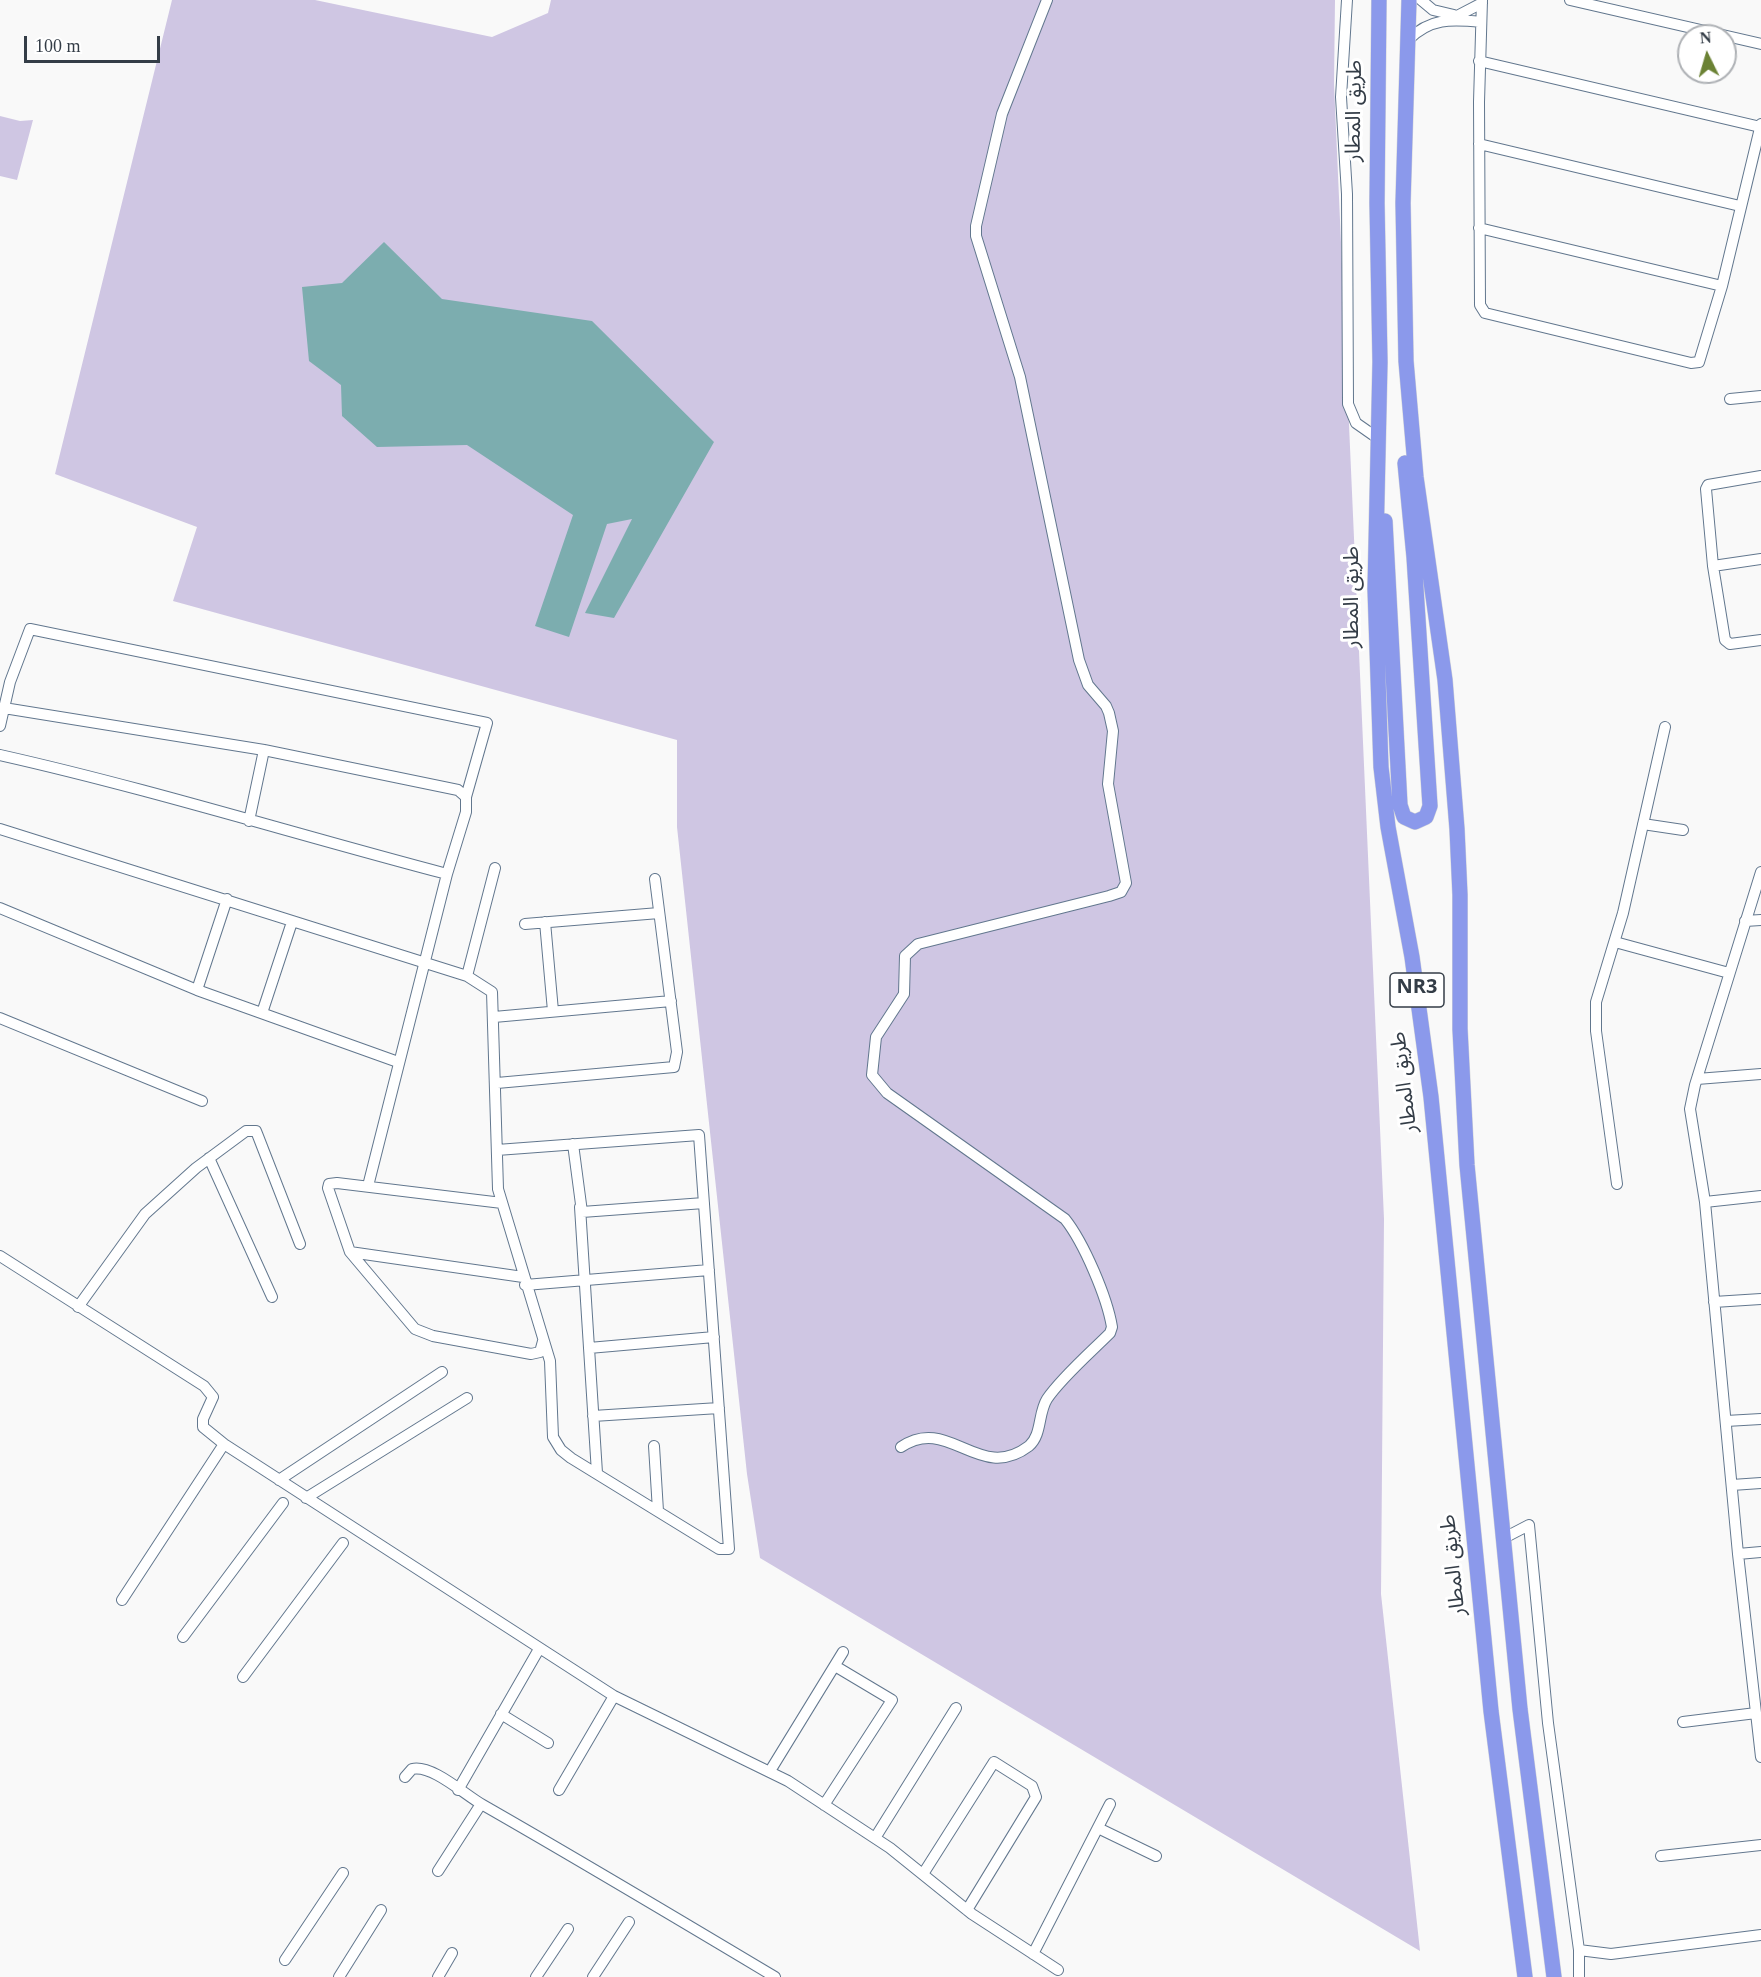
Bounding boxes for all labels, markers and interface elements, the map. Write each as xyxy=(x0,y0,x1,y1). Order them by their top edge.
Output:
scale bar xyxy=(27,24,164,62)
north arrow xyxy=(1677,24,1737,84)
text: N xyxy=(1699,29,1712,47)
text: 100 m xyxy=(35,36,81,56)
street label: طريق المطار xyxy=(1344,60,1370,162)
street label: طريق المطار xyxy=(1342,546,1368,648)
road number: NR3 xyxy=(1390,973,1444,1007)
street label: طريق المطار xyxy=(1388,1030,1426,1134)
street label: طريق المطار xyxy=(1438,1513,1474,1617)

